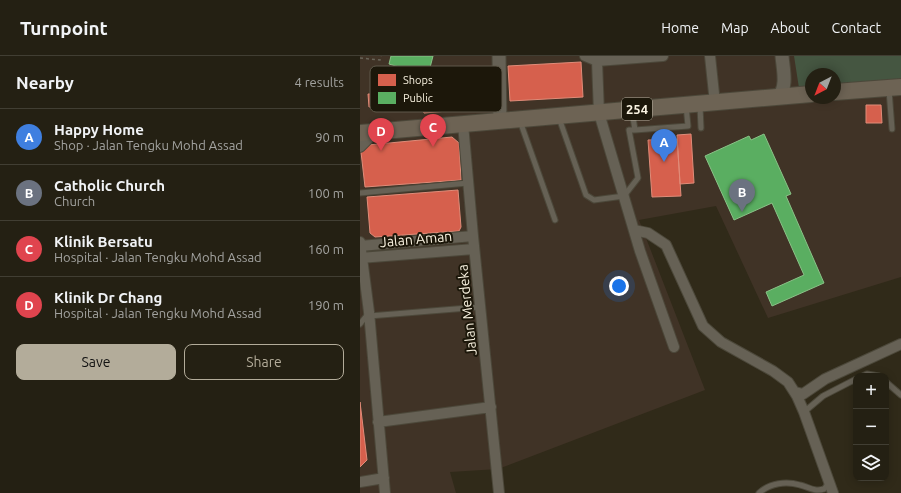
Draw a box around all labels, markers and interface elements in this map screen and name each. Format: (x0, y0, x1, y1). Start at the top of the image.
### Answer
text: Turnpoint (20, 17, 108, 39)
text: Home (661, 20, 699, 36)
text: Map (721, 20, 749, 36)
text: About (771, 20, 810, 36)
text: Contact (832, 20, 881, 36)
legend (370, 66, 502, 112)
north arrow (805, 68, 841, 104)
text: Nearby (16, 73, 74, 92)
text: Shops (403, 74, 433, 86)
text: 4 results (294, 75, 344, 89)
text: Public (403, 92, 433, 104)
road number: 254 (622, 98, 652, 120)
pin: C (420, 114, 446, 147)
pin: D (368, 118, 394, 151)
text: Happy Home (54, 121, 144, 138)
pin: A (651, 129, 677, 162)
text: A (24, 130, 34, 144)
text: 90 m (315, 130, 344, 144)
text: Shop · Jalan Tengku Mohd Assad (54, 138, 243, 152)
text: Catholic Church (54, 177, 165, 194)
pin: B (729, 179, 755, 212)
text: B (25, 186, 33, 200)
text: 100 m (308, 186, 344, 200)
text: Church (54, 194, 95, 208)
street label: Jalan Aman (379, 228, 453, 250)
text: Klinik Bersatu (54, 233, 153, 250)
text: C (25, 242, 33, 256)
text: 160 m (308, 242, 344, 256)
text: Hospital · Jalan Tengku Mohd Assad (54, 250, 262, 264)
street label: Jalan Merdeka (454, 264, 480, 356)
your location (609, 276, 629, 296)
text: Klinik Dr Chang (54, 289, 162, 306)
text: D (24, 298, 34, 312)
text: 190 m (308, 298, 344, 312)
text: Hospital · Jalan Tengku Mohd Assad (54, 306, 262, 320)
button: Save (16, 344, 176, 380)
button: Share (184, 344, 344, 380)
map controls (853, 373, 889, 481)
button: + (853, 373, 889, 409)
button: − (853, 409, 889, 445)
button: layers (853, 445, 889, 481)

